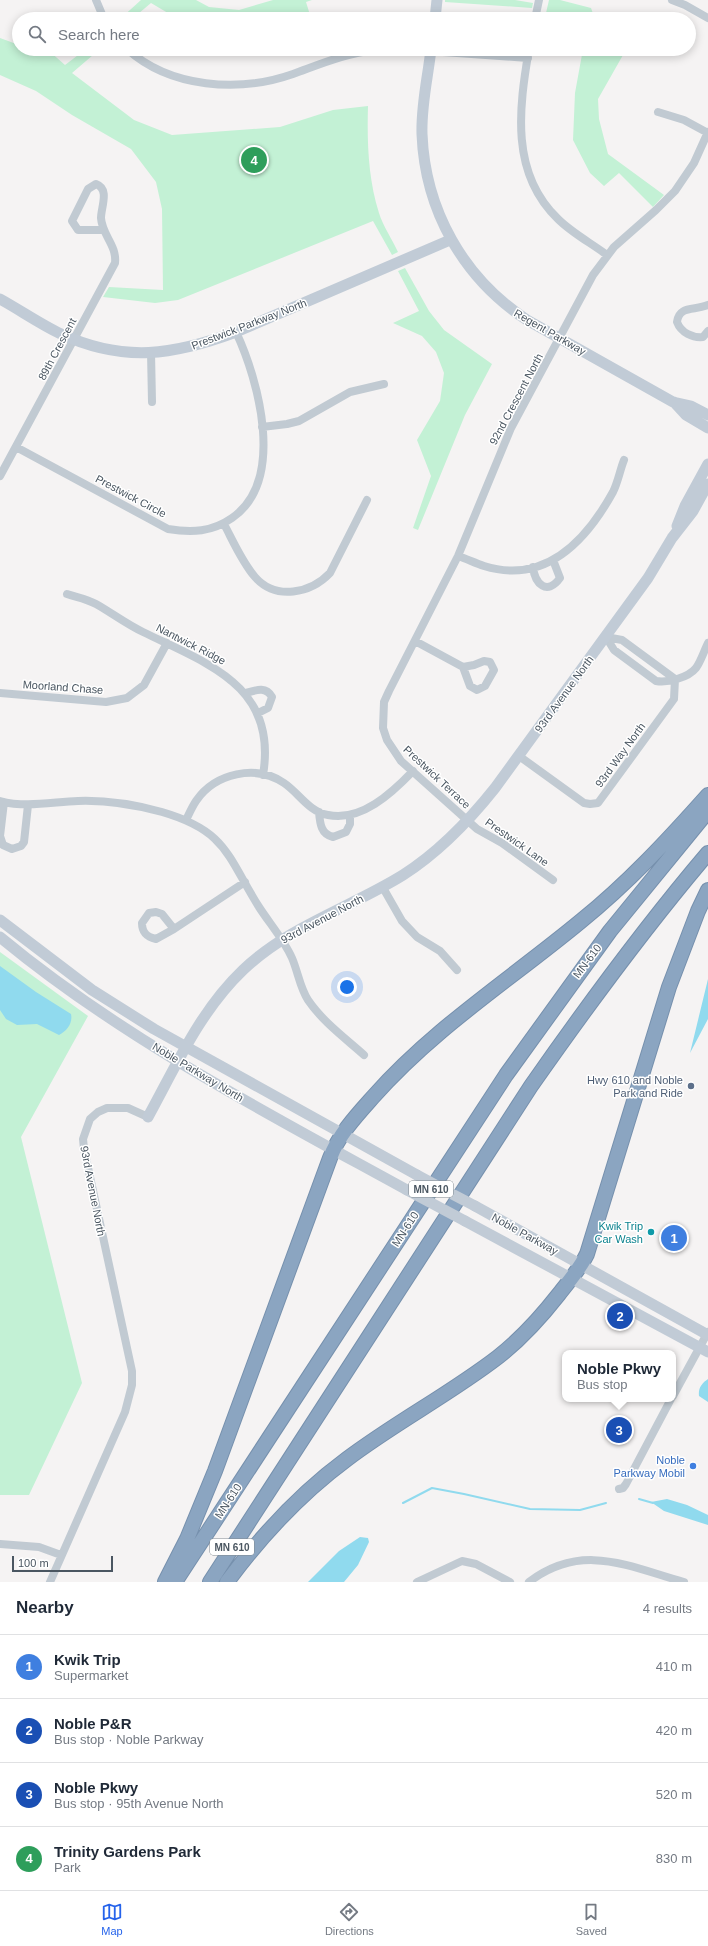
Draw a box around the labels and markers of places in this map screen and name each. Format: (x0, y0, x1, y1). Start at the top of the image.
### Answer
pin: 4 (241, 145, 267, 175)
place label: Hwy 610 and Noble Park and Ride (587, 1074, 683, 1099)
marker: Hwy 610 and Noble Park and Ride (686, 1081, 696, 1091)
place label: Kwik Trip Car Wash (595, 1220, 643, 1245)
pin: 1 (661, 1223, 687, 1253)
marker: Kwik Trip Car Wash (646, 1227, 656, 1237)
pin: 2 (607, 1301, 633, 1331)
pin: 3 (606, 1415, 632, 1445)
place label: Noble Parkway Mobil (613, 1454, 685, 1479)
marker: Noble Parkway Mobil (688, 1461, 698, 1471)

